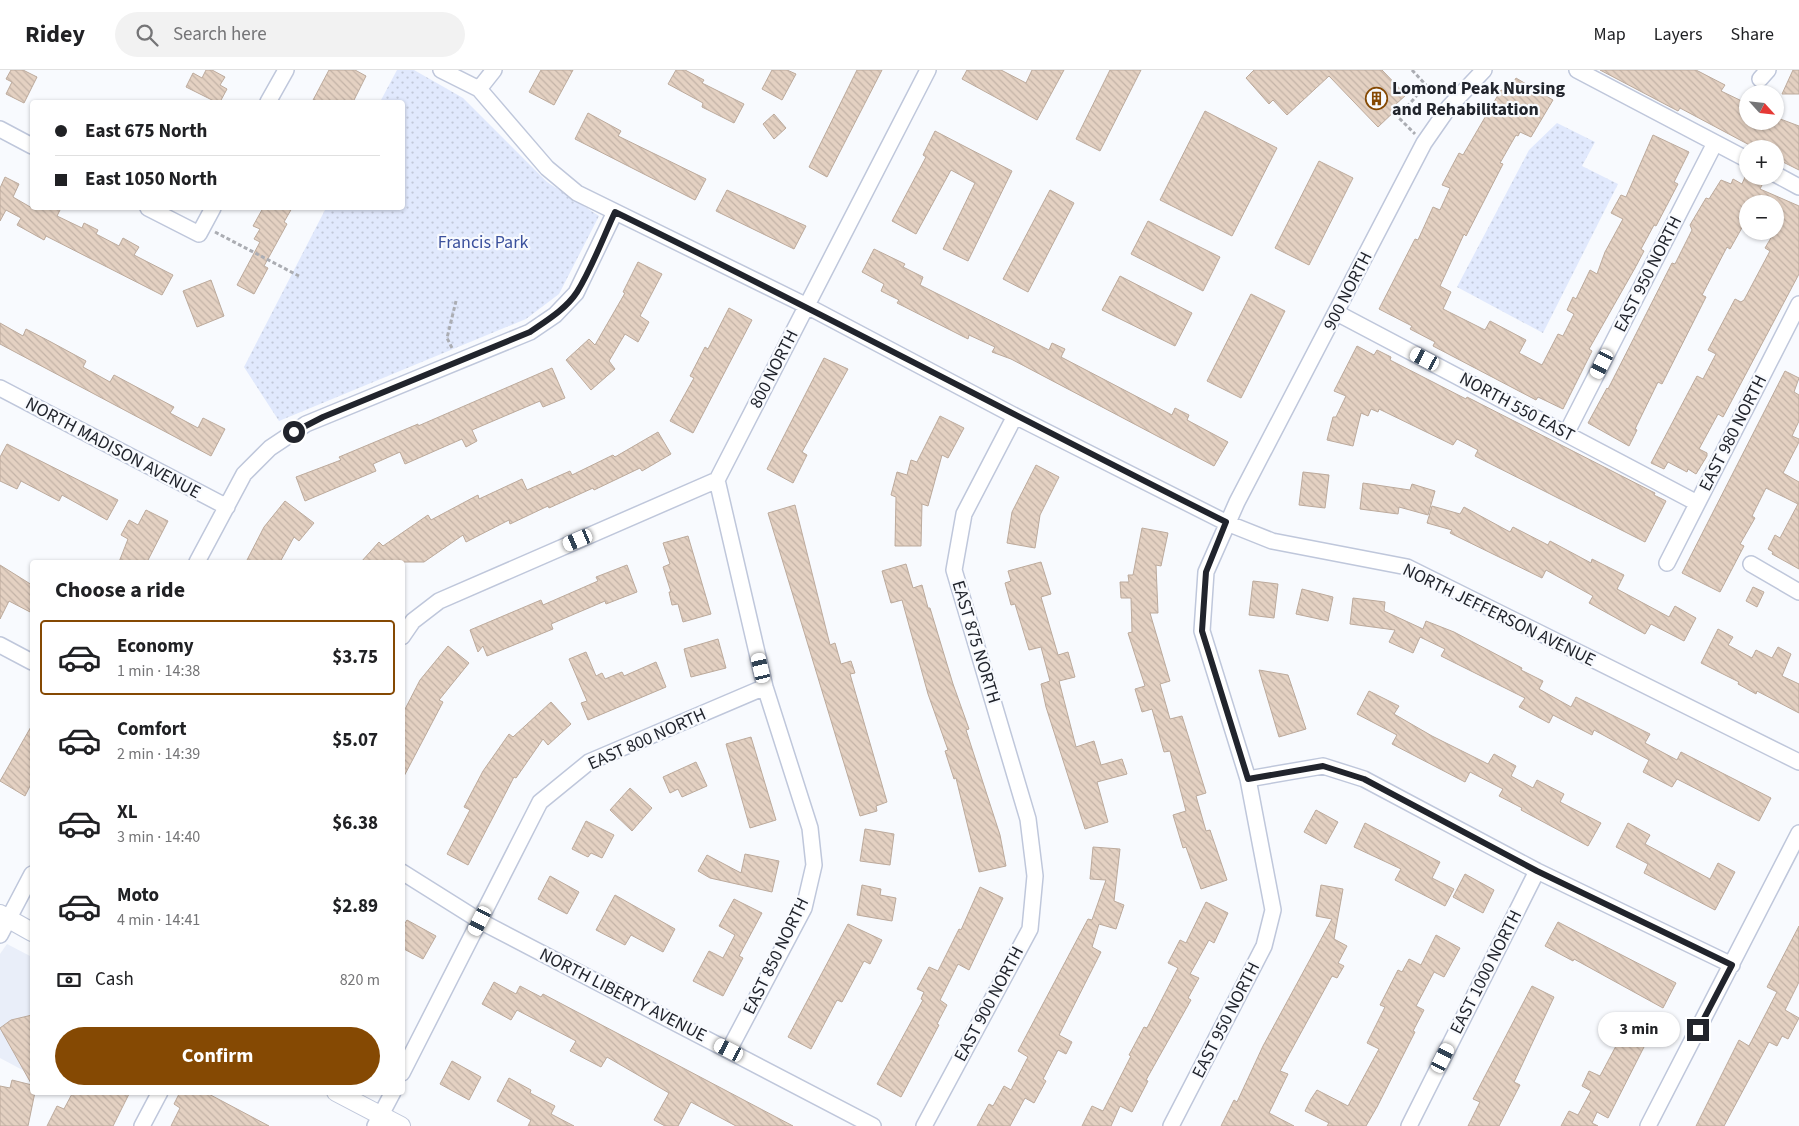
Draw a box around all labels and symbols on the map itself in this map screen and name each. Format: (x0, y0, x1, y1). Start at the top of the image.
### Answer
place label: Lomond Peak Nursing and Rehabilitation (1392, 76, 1566, 122)
north arrow (1739, 85, 1784, 130)
building icon: Lomond Peak Nursing and Rehabilitation (1364, 86, 1388, 110)
street label: EAST 950 NORTH (1608, 212, 1688, 336)
park label: Francis Park (438, 230, 528, 255)
street label: 900 NORTH (1317, 247, 1379, 335)
street label: 800 NORTH (743, 325, 805, 413)
car (1408, 346, 1441, 372)
car (1588, 347, 1615, 381)
street label: NORTH 550 EAST (1455, 366, 1579, 448)
street label: EAST 980 NORTH (1693, 371, 1773, 495)
street label: NORTH MADISON AVENUE (21, 391, 205, 505)
route start (283, 421, 305, 443)
car (561, 527, 594, 553)
street label: NORTH JEFFERSON AVENUE (1398, 557, 1600, 673)
street label: EAST 875 NORTH (945, 578, 1007, 706)
car (750, 652, 771, 684)
street label: EAST 800 NORTH (584, 702, 710, 776)
street label: EAST 850 NORTH (737, 893, 815, 1019)
car (466, 904, 493, 938)
street label: EAST 1000 NORTH (1444, 906, 1528, 1038)
street label: NORTH LIBERTY AVENUE (535, 942, 711, 1048)
street label: EAST 900 NORTH (948, 942, 1030, 1066)
street label: EAST 950 NORTH (1186, 958, 1266, 1082)
callout: 3 min (1598, 1012, 1680, 1048)
route end (1687, 1019, 1709, 1041)
car (712, 1037, 745, 1063)
car (1429, 1041, 1456, 1075)

